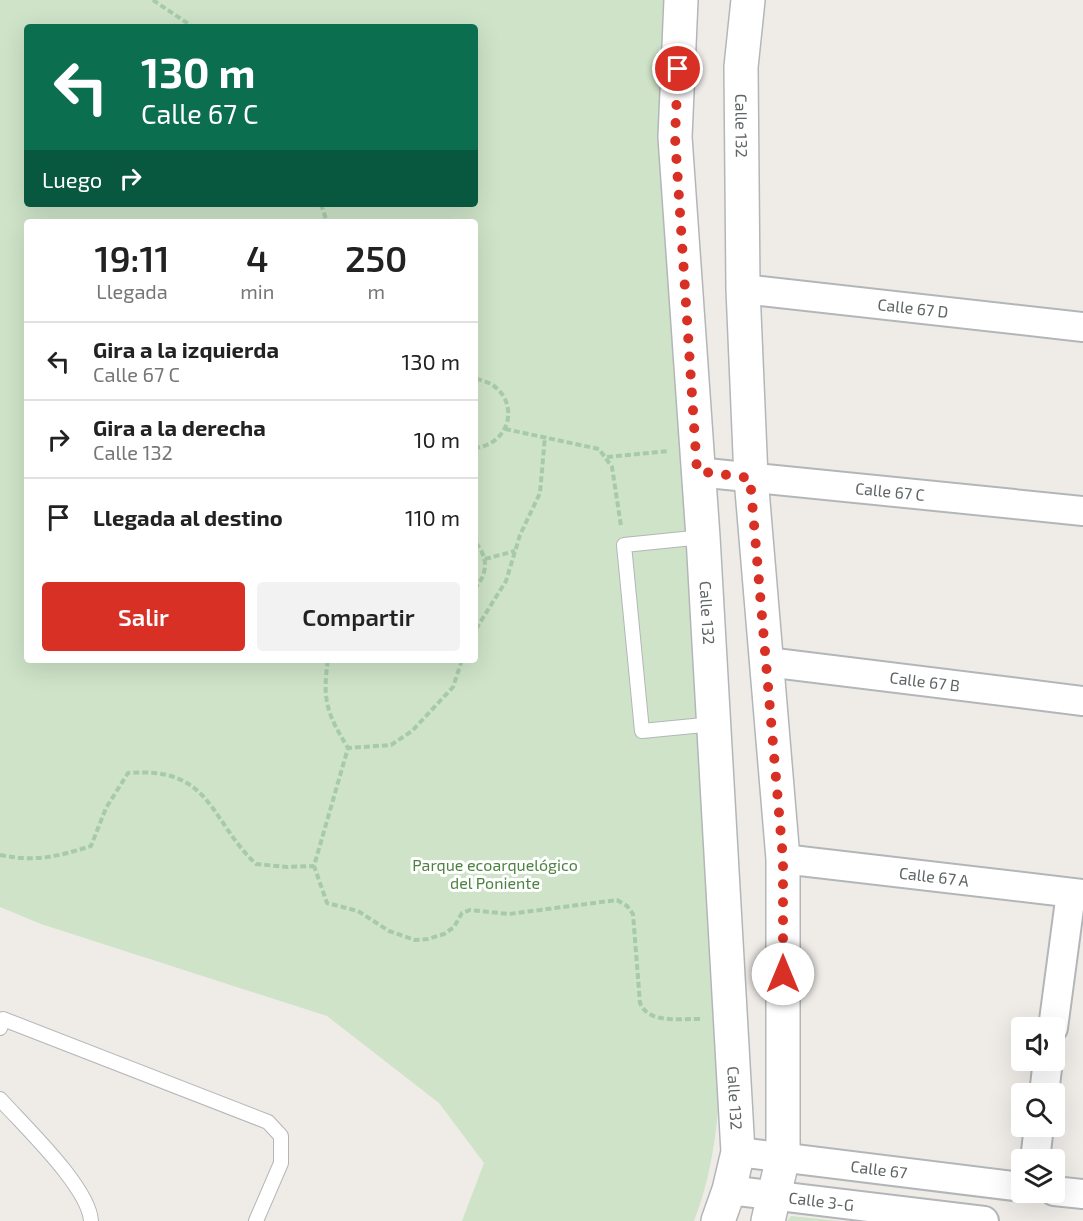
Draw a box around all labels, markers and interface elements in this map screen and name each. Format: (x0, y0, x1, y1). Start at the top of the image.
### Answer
pin (652, 43, 703, 94)
text: 130 m (141, 46, 256, 96)
icon: left (42, 48, 120, 126)
icon: arrive (661, 52, 694, 85)
street label: Calle 132 (732, 94, 752, 158)
text: Calle 67 C (141, 97, 258, 129)
icon: right (114, 162, 147, 195)
text: Luego (42, 166, 102, 192)
text: 19:11 (95, 236, 170, 279)
text: 4 (246, 236, 269, 279)
text: 250 (345, 236, 407, 279)
text: Llegada (96, 279, 168, 303)
text: min (240, 279, 274, 303)
text: m (367, 279, 385, 303)
street label: Calle 67 D (877, 294, 949, 321)
text: Gira a la izquierda (93, 336, 279, 362)
icon: left (42, 345, 75, 378)
text: 130 m (402, 348, 460, 374)
text: Calle 67 C (93, 362, 180, 386)
text: Gira a la derecha (93, 414, 266, 440)
icon: right (42, 423, 75, 456)
text: 10 m (414, 426, 460, 452)
text: Calle 132 (93, 440, 173, 464)
street label: Calle 67 C (854, 478, 926, 504)
icon: arrive (42, 501, 75, 534)
text: Llegada al destino (93, 504, 283, 530)
text: 110 m (405, 504, 460, 530)
street label: Calle 132 (697, 580, 719, 645)
button: Salir (42, 582, 245, 651)
button: Compartir (257, 582, 460, 651)
street label: Calle 67 B (889, 667, 961, 695)
park label: Parque ecoarquelógico del Poniente (412, 855, 578, 892)
street label: Calle 67 A (898, 863, 970, 890)
position arrow (751, 942, 815, 1006)
map controls (1011, 1017, 1065, 1203)
button: sound (1011, 1017, 1065, 1071)
street label: Calle 132 (724, 1066, 747, 1130)
button: search (1011, 1083, 1065, 1137)
button: layers (1011, 1149, 1065, 1203)
street label: Calle 67 (850, 1156, 908, 1182)
street label: Calle 3-G (788, 1187, 855, 1214)

